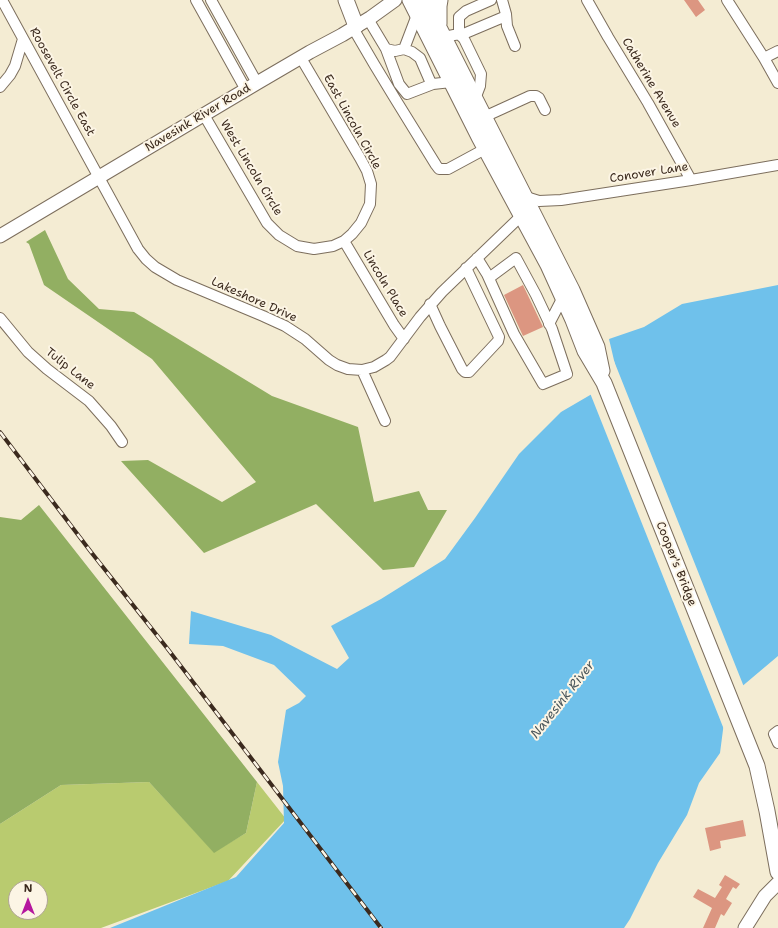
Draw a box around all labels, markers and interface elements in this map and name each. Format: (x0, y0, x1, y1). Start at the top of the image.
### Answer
street label: Roosevelt Circle East (26, 25, 98, 139)
street label: Catherine Avenue (618, 35, 684, 131)
street label: East Lincoln Circle (320, 72, 384, 172)
street label: Navesink River Road (143, 81, 253, 155)
street label: West Lincoln Circle (217, 118, 285, 218)
street label: Conover Lane (609, 160, 689, 186)
street label: Lincoln Place (359, 248, 411, 320)
street label: Lakeshore Drive (209, 275, 299, 325)
street label: Tulip Lane (42, 345, 98, 393)
street label: Cooper's Bridge (653, 520, 699, 608)
water label: Navesink River (528, 658, 598, 742)
north arrow (8, 880, 48, 920)
text: N (24, 881, 32, 896)

